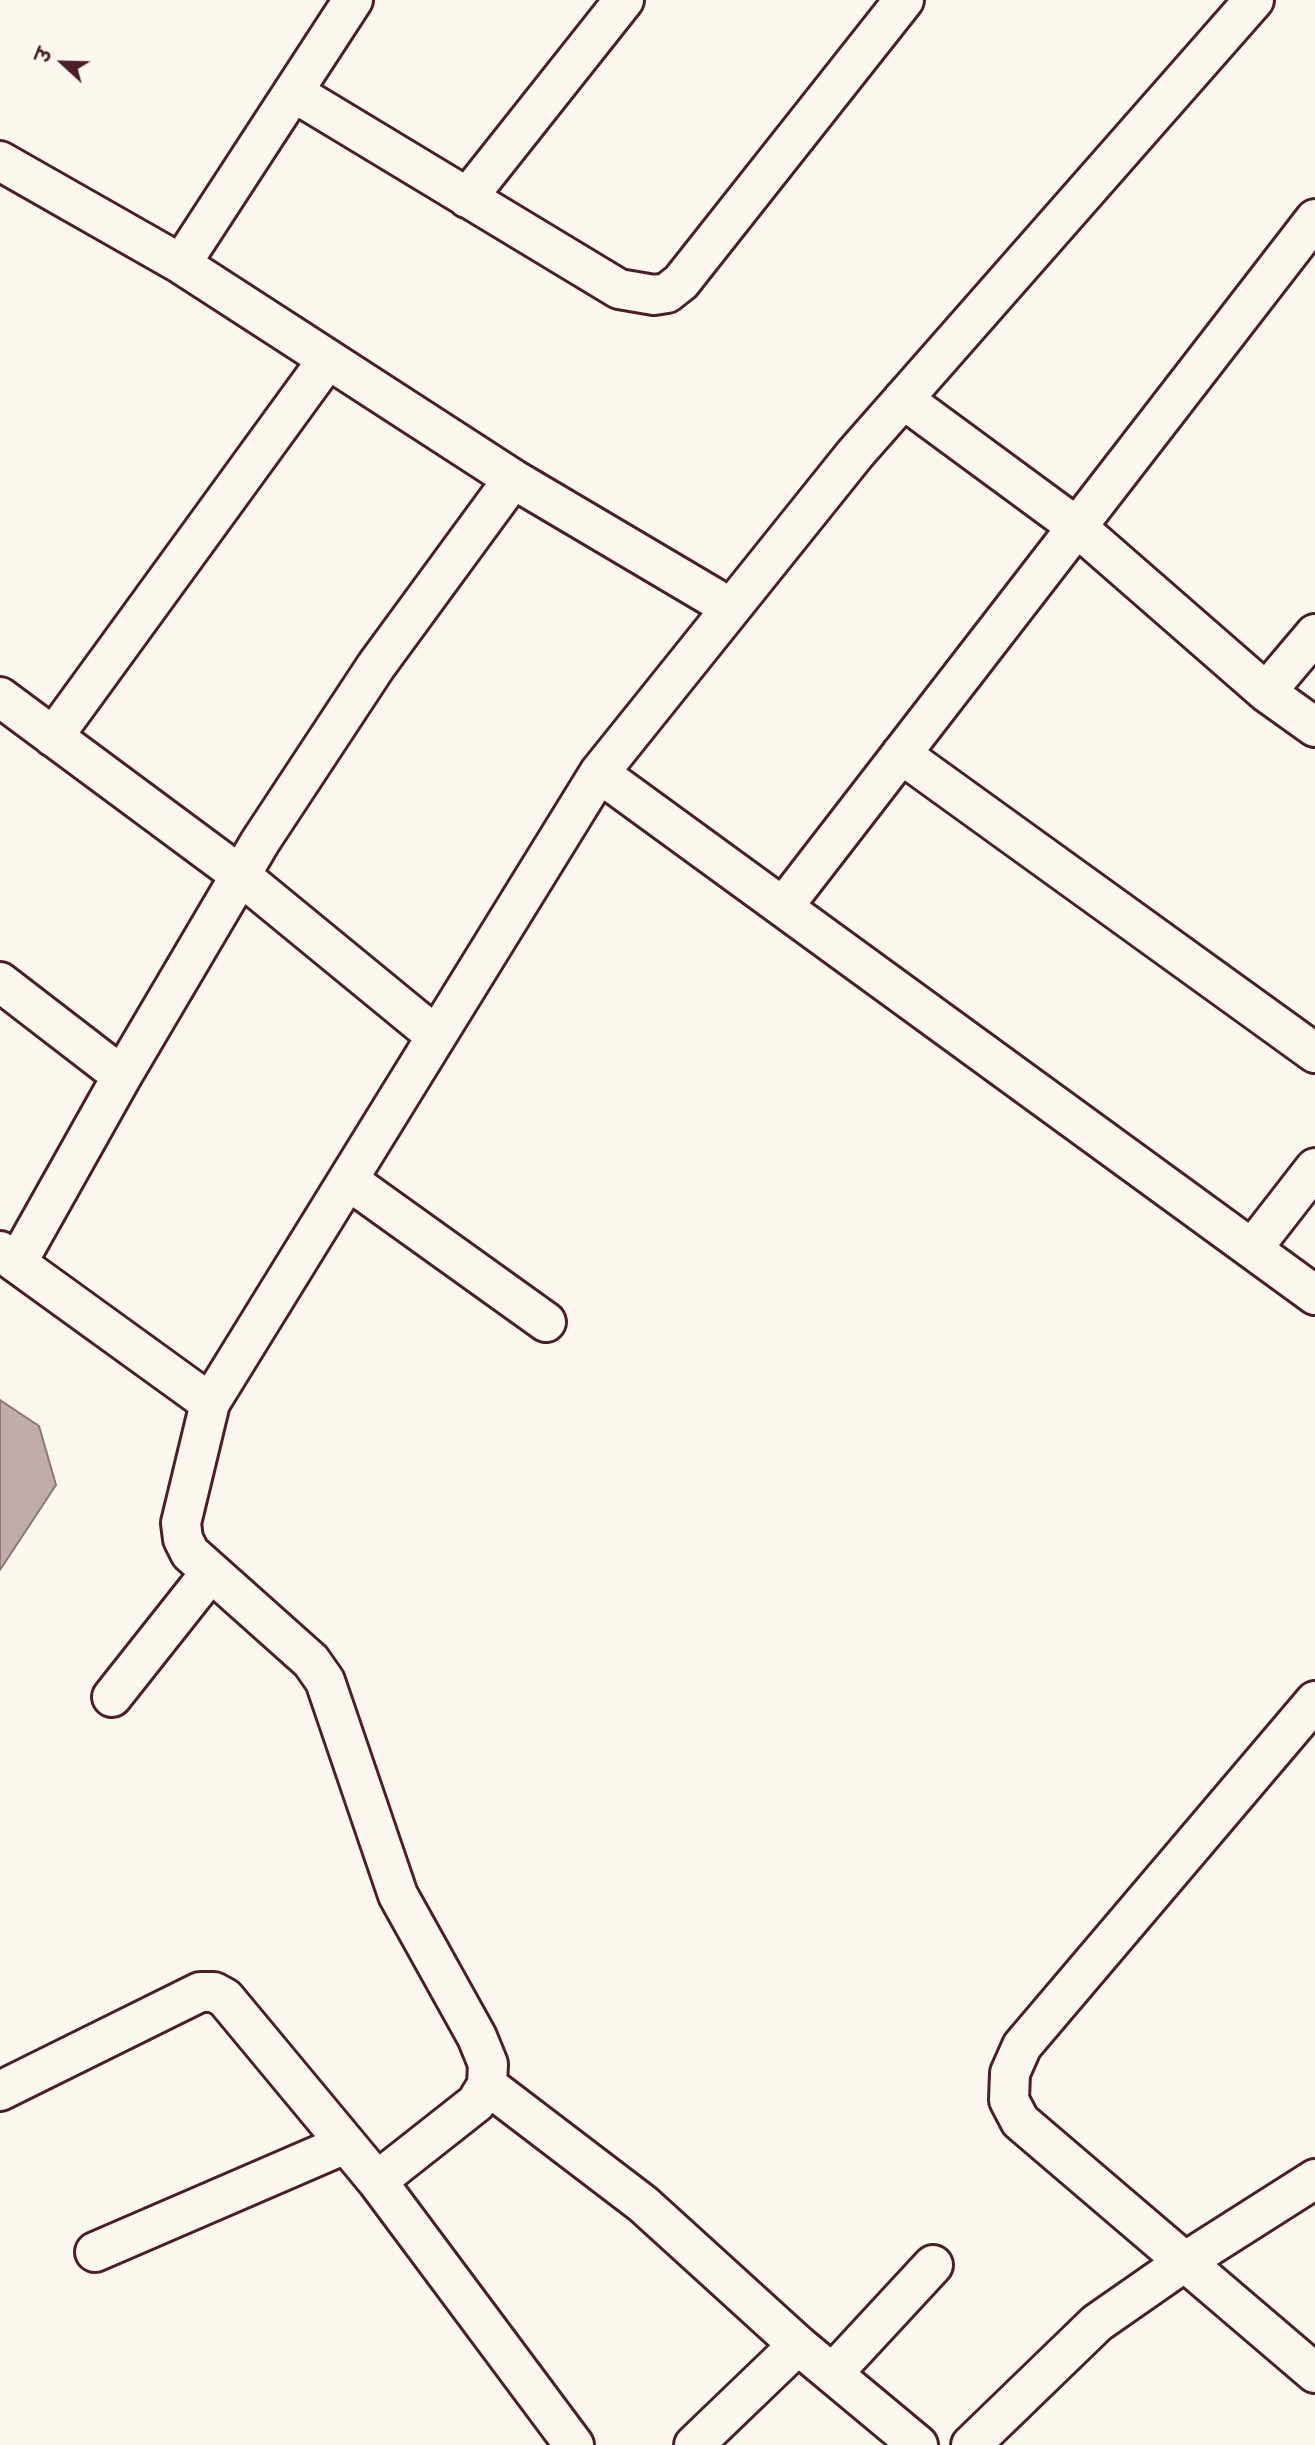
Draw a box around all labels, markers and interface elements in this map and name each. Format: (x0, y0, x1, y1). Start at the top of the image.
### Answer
north arrow (28, 28, 98, 98)
text: उ (30, 45, 57, 65)

